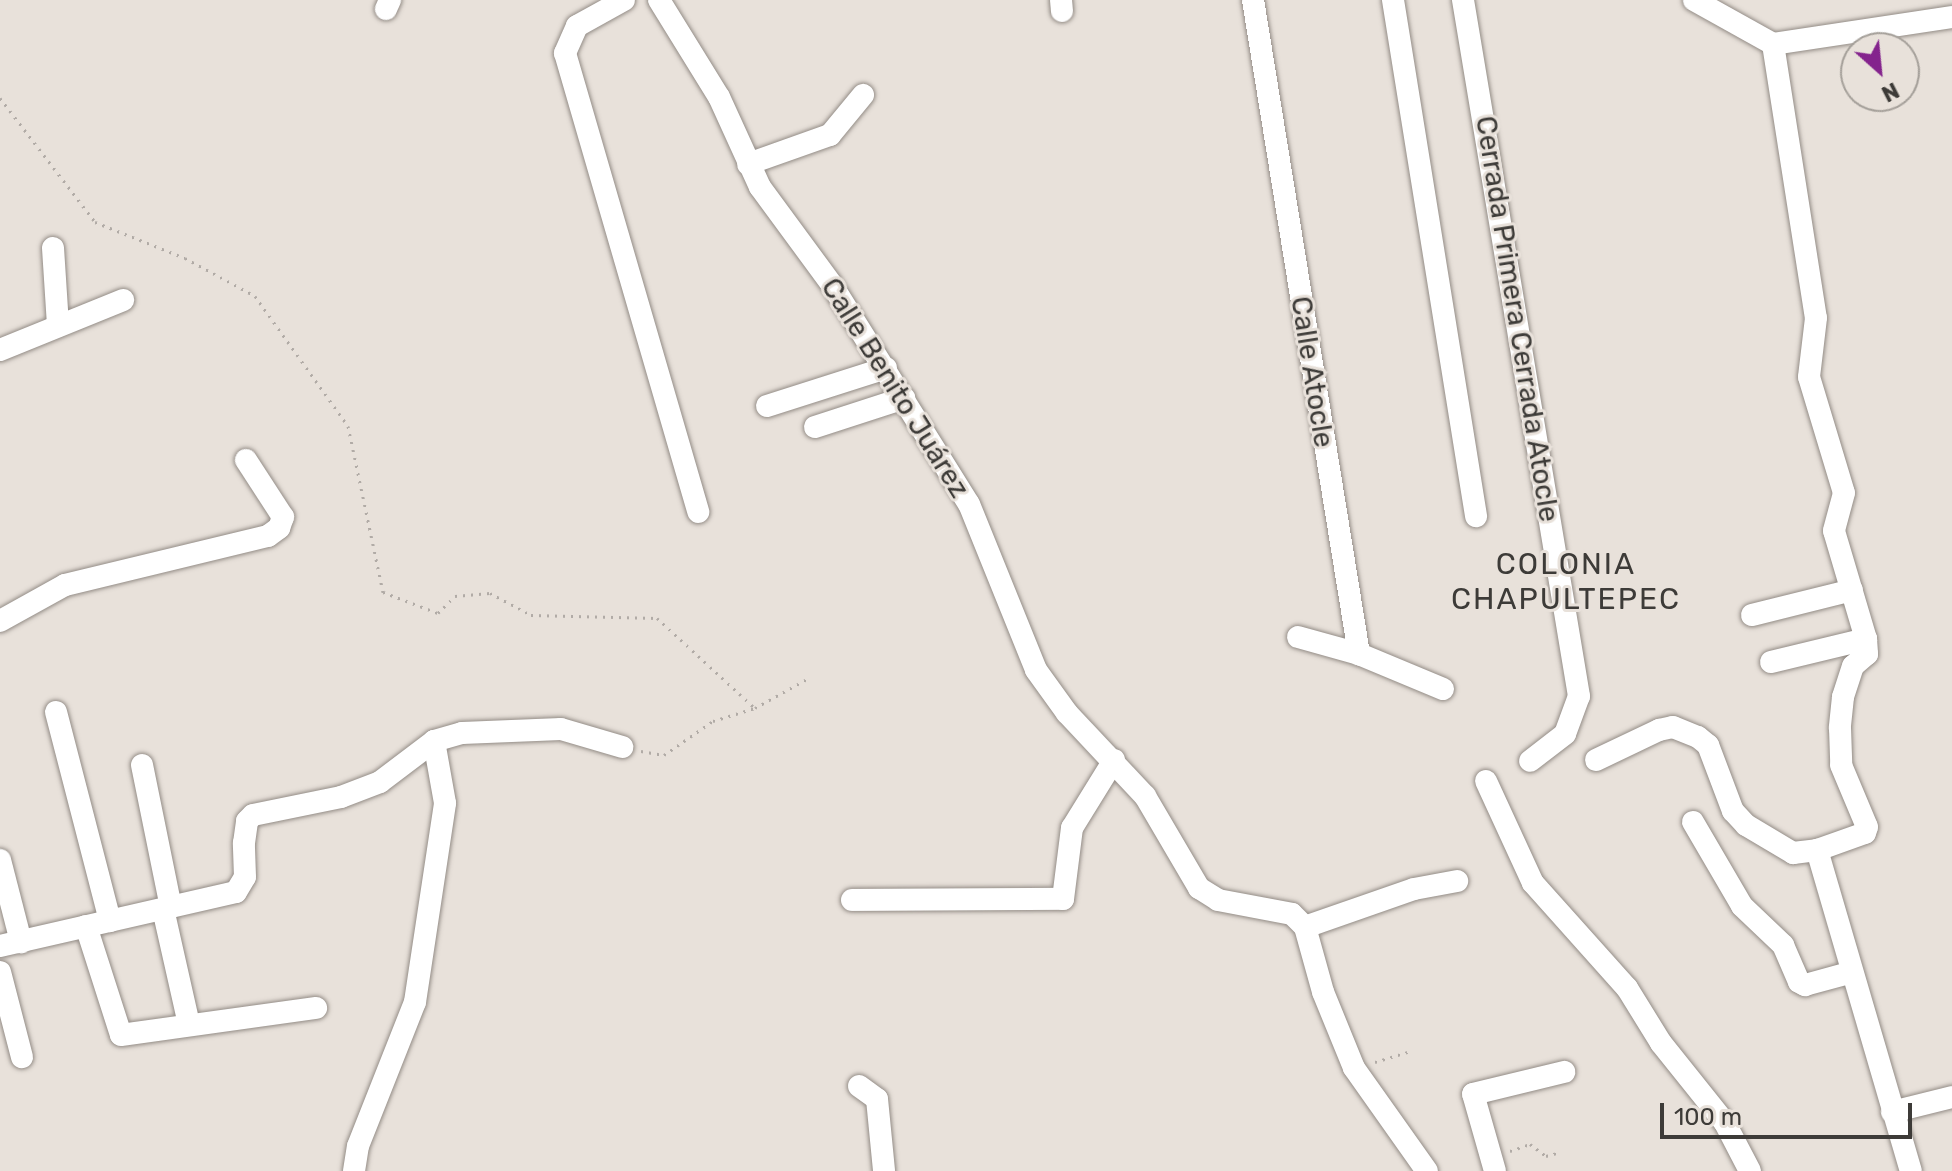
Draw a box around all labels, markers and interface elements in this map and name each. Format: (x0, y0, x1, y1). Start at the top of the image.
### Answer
north arrow (1840, 32, 1920, 112)
text: N (1877, 76, 1903, 108)
street label: Cerrada Primera Cerrada Atocle (1468, 113, 1566, 525)
street label: Calle Benito Juárez (814, 272, 976, 504)
street label: Calle Atocle (1283, 294, 1341, 450)
district label: COLONIA CHAPULTEPEC (1451, 546, 1681, 616)
scale bar (1664, 1087, 1916, 1137)
text: 100 m (1674, 1103, 1742, 1131)

